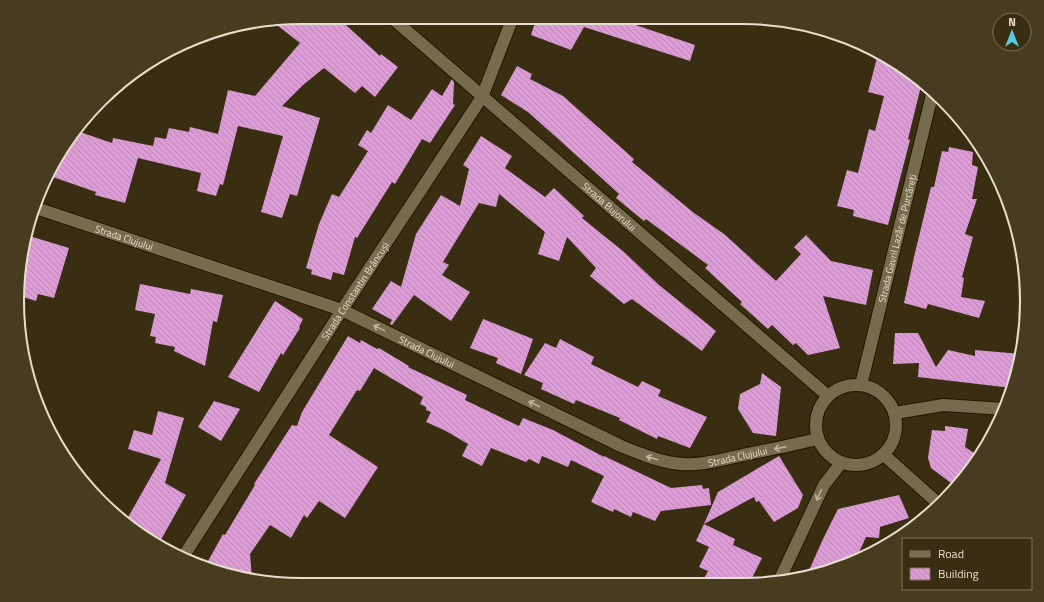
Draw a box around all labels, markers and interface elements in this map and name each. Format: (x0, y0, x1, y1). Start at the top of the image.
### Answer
north arrow (992, 12, 1032, 52)
text: N (1008, 14, 1016, 30)
street label: Strada Gavril Lazăr de Purcăreți (874, 173, 920, 304)
street label: Strada Bujorului (579, 179, 640, 234)
street label: Strada Clujului (93, 221, 155, 254)
street label: Strada Constantin Brâncuși (317, 239, 392, 343)
one-way arrow (374, 324, 386, 331)
street label: Strada Clujului (397, 331, 457, 371)
one-way arrow (528, 400, 540, 407)
street label: Strada Clujului (707, 443, 769, 470)
one-way arrow (773, 444, 786, 452)
one-way arrow (645, 454, 658, 461)
one-way arrow (815, 489, 822, 501)
legend (902, 538, 1032, 590)
text: Road (938, 544, 964, 563)
text: Building (938, 564, 979, 583)

